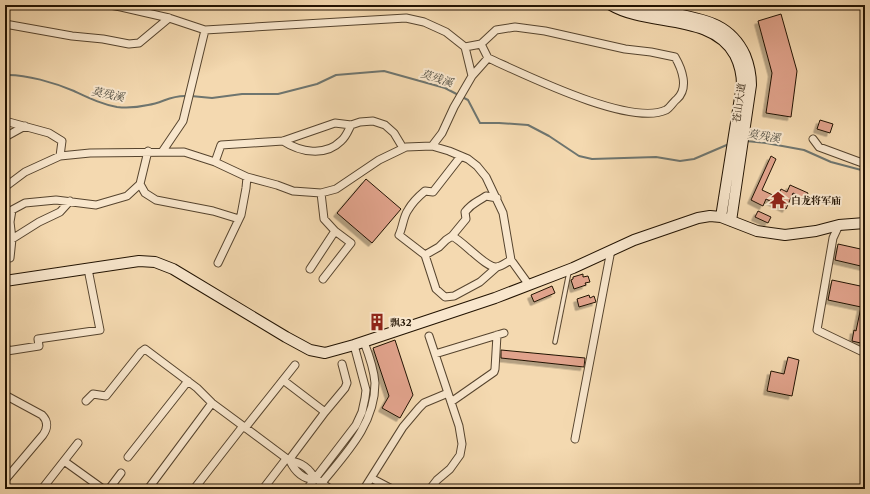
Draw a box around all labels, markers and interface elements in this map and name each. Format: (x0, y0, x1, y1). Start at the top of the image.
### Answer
water label: 莫残溪 (419, 66, 456, 90)
street label: 苍山大道 (730, 82, 748, 124)
water label: 莫残溪 (90, 84, 127, 104)
water label: 莫残溪 (747, 127, 782, 146)
temple icon: 白龙将军庙 (768, 190, 788, 210)
place label: 白龙将军庙 (791, 194, 841, 207)
building icon: 飘32 (367, 312, 387, 332)
place label: 飘32 (390, 316, 412, 329)

